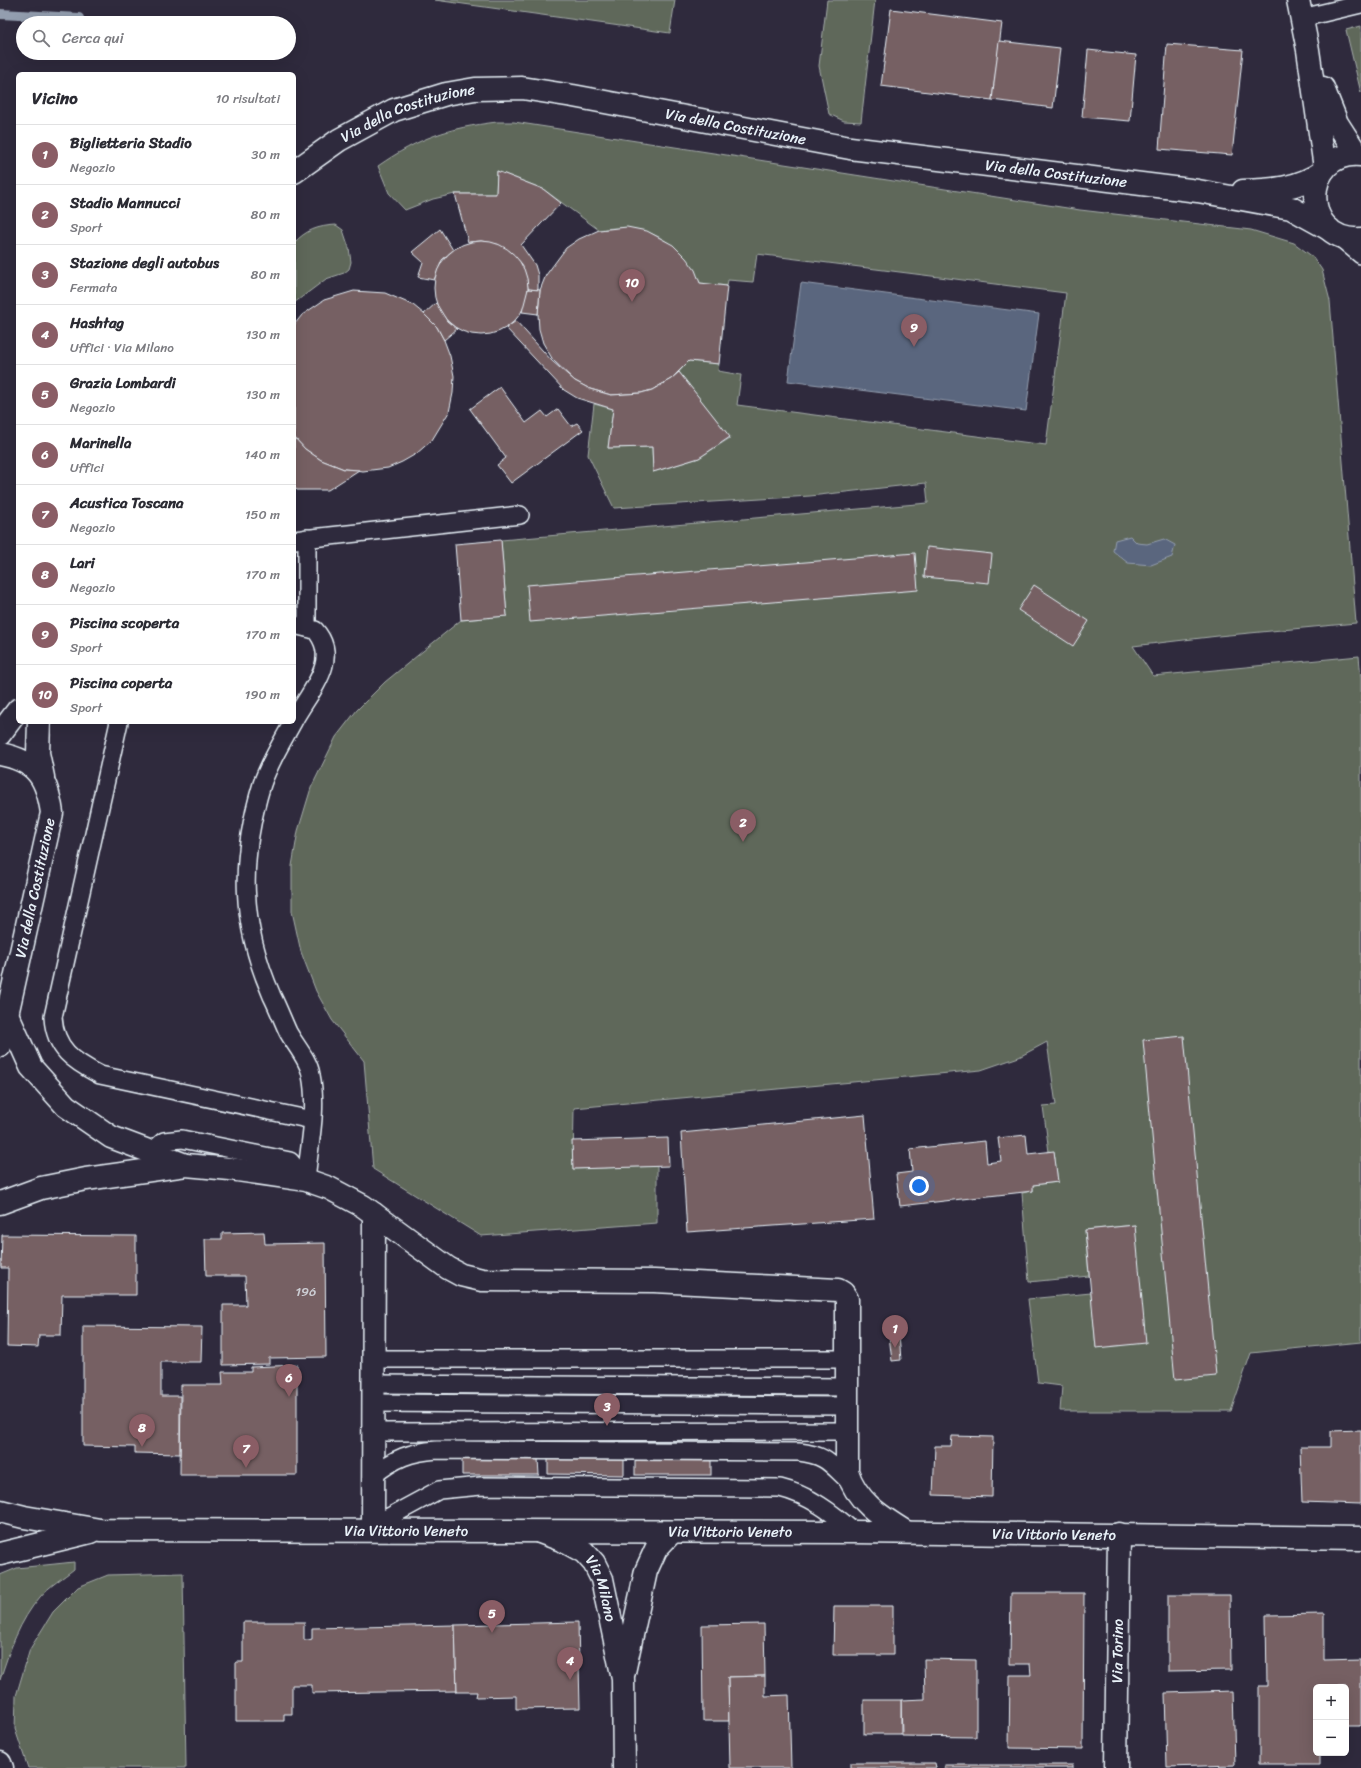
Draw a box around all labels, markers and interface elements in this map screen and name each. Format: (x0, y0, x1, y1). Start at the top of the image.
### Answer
search box (16, 16, 296, 60)
text: Cerca qui (62, 25, 124, 51)
icon: search (30, 27, 52, 49)
street label: Via della Costituzione (336, 76, 477, 150)
text: Vicino (32, 83, 78, 113)
text: 10 risultati (216, 87, 280, 110)
street label: Via della Costituzione (663, 101, 809, 153)
text: Biglietteria Stadio (70, 130, 192, 156)
text: 1 (42, 143, 48, 166)
text: 30 m (251, 143, 280, 166)
street label: Via della Costituzione (984, 152, 1129, 195)
text: Negozio (70, 156, 115, 179)
text: Stadio Mannucci (70, 190, 180, 216)
text: 2 (41, 203, 49, 226)
text: 80 m (251, 203, 280, 226)
text: Sport (70, 216, 102, 239)
text: Stazione degli autobus (70, 250, 219, 276)
text: 3 (41, 263, 49, 286)
text: 80 m (251, 263, 280, 286)
pin: 10 (619, 269, 645, 302)
text: Fermata (70, 276, 117, 299)
text: Hashtag (70, 310, 124, 336)
pin: 9 (901, 314, 927, 347)
text: 4 (41, 323, 49, 346)
text: 130 m (246, 323, 280, 346)
text: Uffici · Via Milano (70, 336, 174, 359)
text: Grazia Lombardi (70, 370, 176, 396)
text: 5 (41, 383, 49, 406)
text: 130 m (246, 383, 280, 406)
text: Negozio (70, 396, 115, 419)
text: Marinella (70, 430, 131, 456)
text: 6 (41, 443, 49, 466)
text: 140 m (245, 443, 280, 466)
text: Uffici (70, 456, 104, 479)
text: Acustica Toscana (70, 490, 184, 516)
text: 7 (41, 503, 49, 526)
text: 150 m (245, 503, 280, 526)
text: Negozio (70, 516, 115, 539)
text: Lari (70, 550, 95, 576)
text: 8 (41, 563, 49, 586)
text: 170 m (245, 563, 280, 586)
text: Negozio (70, 576, 115, 599)
text: Piscina scoperta (70, 610, 179, 636)
text: 9 (41, 623, 49, 646)
text: 170 m (245, 623, 280, 646)
text: Sport (70, 636, 102, 659)
text: Piscina coperta (70, 670, 172, 696)
text: 10 (38, 683, 52, 706)
text: 190 m (245, 683, 280, 706)
text: Sport (70, 696, 102, 719)
pin: 2 (730, 809, 756, 842)
street label: Via della Costituzione (7, 815, 63, 961)
your location (909, 1176, 929, 1196)
house number: 196 (296, 1280, 316, 1303)
pin: 1 (882, 1315, 908, 1348)
pin: 6 (276, 1364, 302, 1397)
pin: 3 (594, 1393, 620, 1426)
pin: 8 (129, 1414, 155, 1447)
pin: 7 (233, 1435, 259, 1468)
street label: Via Vittorio Veneto (344, 1518, 469, 1544)
street label: Via Vittorio Veneto (668, 1519, 793, 1545)
street label: Via Vittorio Veneto (992, 1521, 1117, 1548)
street label: Via Milano (579, 1548, 624, 1624)
pin: 5 (479, 1600, 505, 1633)
street label: Via Torino (1104, 1618, 1131, 1683)
pin: 4 (557, 1647, 583, 1680)
map controls (1313, 1684, 1349, 1756)
button: + (1313, 1684, 1349, 1720)
button: − (1313, 1720, 1349, 1756)

